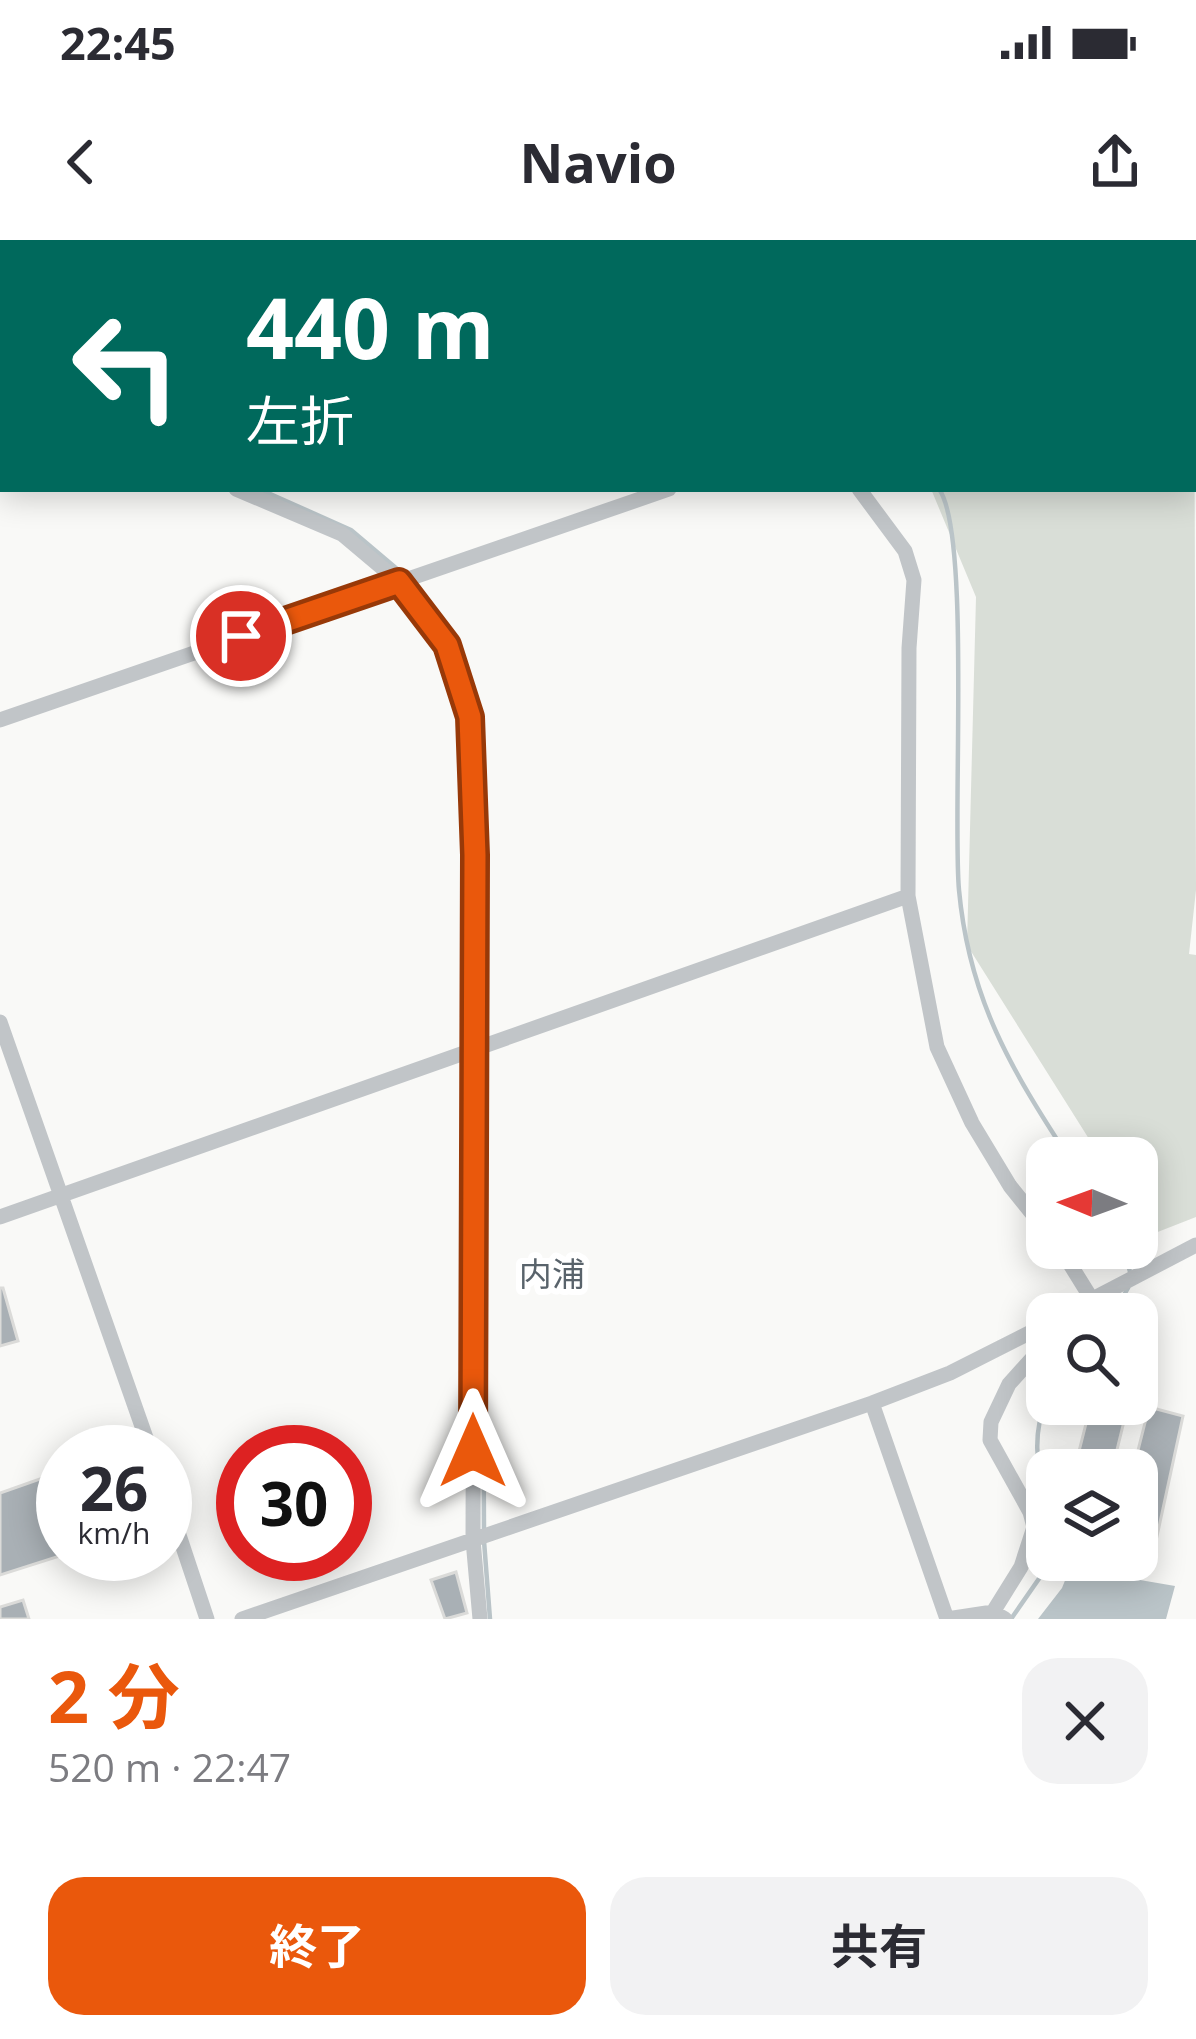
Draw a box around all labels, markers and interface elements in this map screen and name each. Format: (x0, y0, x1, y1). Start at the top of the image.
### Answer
text: 22:45 (60, 12, 176, 73)
text: Navio (519, 125, 677, 199)
icon: back (48, 129, 114, 195)
icon: share (1082, 129, 1148, 195)
text: 440 m (246, 269, 494, 384)
icon: left (48, 288, 204, 444)
text: 左折 (246, 383, 354, 457)
pin (190, 585, 292, 687)
icon: arrive (208, 603, 274, 669)
north arrow (1026, 1137, 1158, 1269)
map controls (1026, 1137, 1158, 1581)
district label: 内浦 (519, 1251, 585, 1296)
button: search (1026, 1293, 1158, 1425)
position arrow (410, 1388, 536, 1514)
speed limit sign: 30 (216, 1425, 372, 1581)
text: 26 (80, 1447, 148, 1529)
button: layers (1026, 1449, 1158, 1581)
text: km/h (78, 1512, 150, 1553)
text: 2 分 (48, 1646, 180, 1744)
button: close (1022, 1658, 1148, 1784)
text: 520 m · 22:47 (48, 1740, 291, 1793)
button: 終了 (48, 1877, 586, 2015)
button: 共有 (610, 1877, 1148, 2015)

